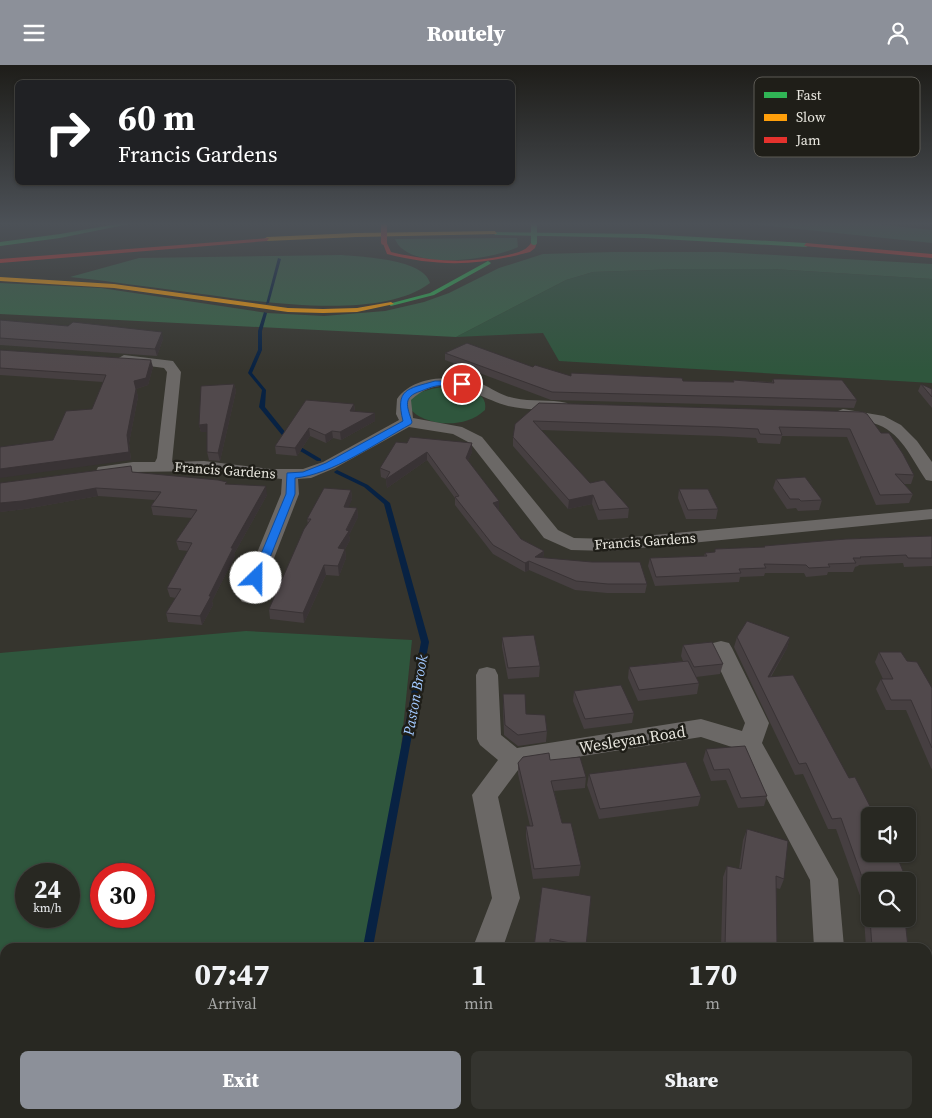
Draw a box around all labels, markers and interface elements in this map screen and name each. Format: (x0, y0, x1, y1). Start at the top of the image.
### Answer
text: Routely (427, 18, 505, 48)
icon: menu (20, 19, 48, 47)
icon: person (884, 19, 912, 47)
legend (754, 77, 920, 157)
text: Fast (796, 85, 822, 105)
text: 60 m (118, 94, 195, 142)
icon: right (35, 100, 100, 165)
text: Slow (796, 107, 826, 127)
text: Jam (795, 130, 821, 150)
text: Francis Gardens (118, 139, 277, 169)
pin (441, 363, 483, 405)
icon: arrive (448, 370, 476, 398)
street label: Francis Gardens (174, 456, 276, 484)
street label: Francis Gardens (594, 527, 696, 555)
position arrow (229, 551, 281, 603)
water label: Paston Brook (397, 652, 433, 738)
street label: Wesleyan Road (577, 720, 687, 758)
map controls (861, 807, 916, 927)
button: sound (861, 807, 916, 862)
speed limit sign: 30 (90, 863, 155, 928)
text: 24 (34, 872, 61, 906)
button: search (861, 872, 916, 927)
text: km/h (33, 900, 62, 916)
text: 07:47 (195, 954, 270, 995)
text: 1 (470, 954, 487, 995)
text: 170 (688, 954, 737, 995)
text: Arrival (207, 992, 257, 1014)
text: min (464, 992, 493, 1014)
text: m (705, 992, 720, 1014)
button: Exit (20, 1051, 461, 1109)
button: Share (471, 1051, 912, 1109)

